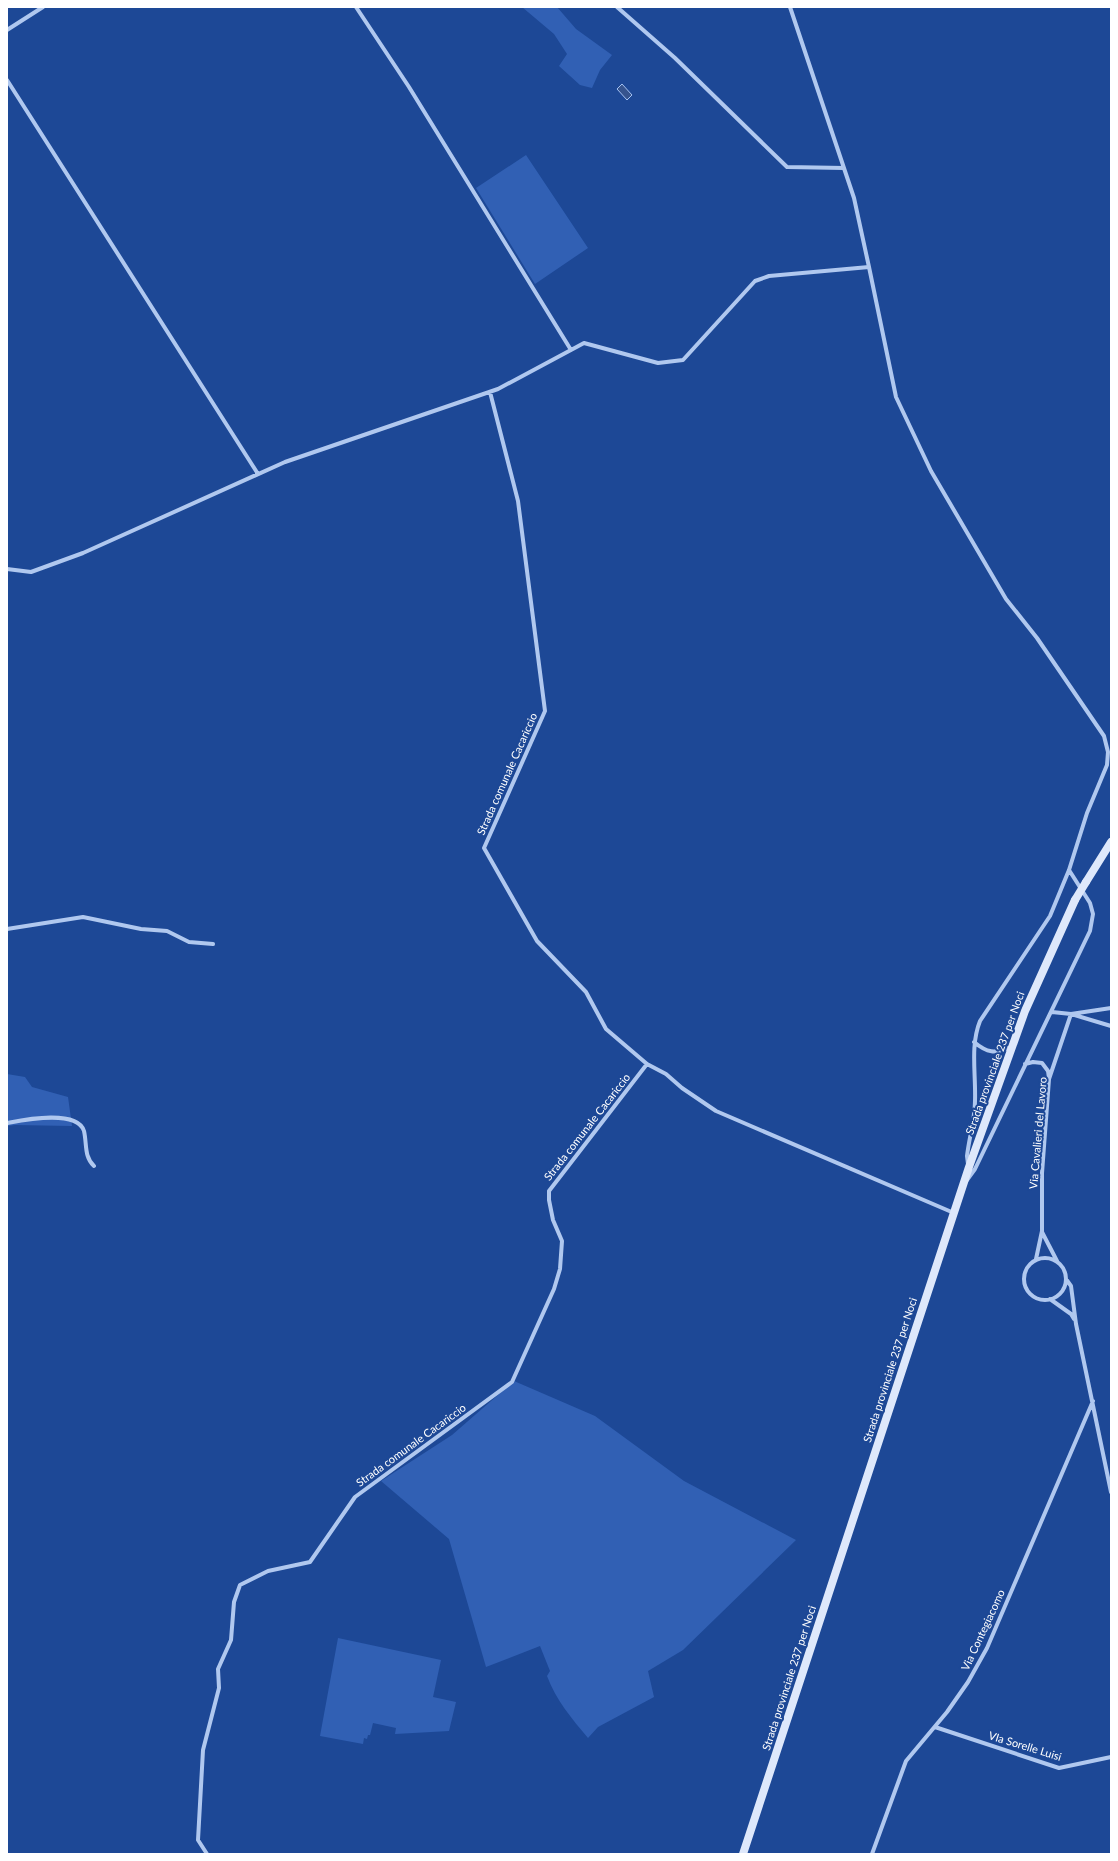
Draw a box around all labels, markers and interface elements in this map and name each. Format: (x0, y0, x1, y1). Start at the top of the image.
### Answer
street label: Strada comunale Cacariccio (474, 711, 539, 837)
street label: Strada provinciale 237 per Noci (963, 989, 1027, 1136)
street label: Strada comunale Cacariccio (541, 1071, 632, 1183)
street label: Via Cavalieri del Lavoro (1026, 1076, 1049, 1190)
street label: Strada provinciale 237 per Noci (860, 1295, 919, 1444)
street label: Strada comunale Cacariccio (353, 1400, 468, 1489)
street label: Via Contegiacomo (958, 1587, 1007, 1672)
street label: Strada provinciale 237 per Noci (759, 1603, 818, 1752)
street label: VIa Sorelle Luisi (987, 1728, 1064, 1763)

